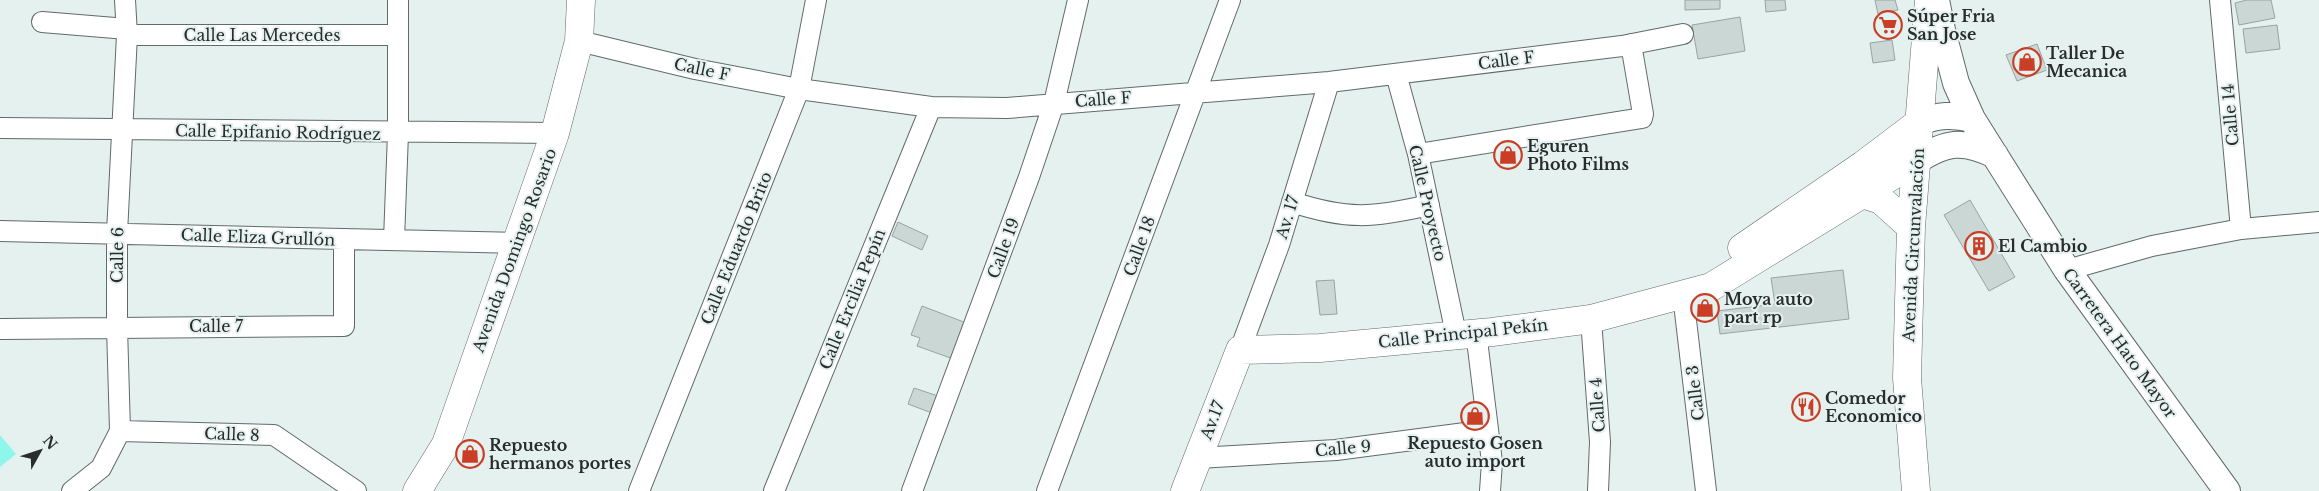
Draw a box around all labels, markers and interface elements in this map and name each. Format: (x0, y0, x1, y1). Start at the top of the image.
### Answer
place label: Súper Fria San Jose (1907, 6, 1995, 44)
supermarket icon: Súper Fria San Jose (1873, 10, 1903, 40)
street label: Calle Las Mercedes (184, 25, 340, 45)
place label: Taller De Mecanica (2046, 43, 2127, 81)
street label: Calle F (1477, 47, 1536, 73)
shop icon: Taller De Mecanica (2012, 47, 2042, 77)
street label: Calle F (672, 53, 732, 85)
street label: Calle 14 (2217, 83, 2243, 147)
street label: Calle F (1074, 87, 1132, 111)
street label: Calle Epifanio Rodríguez (175, 120, 381, 144)
place label: Eguren Photo Films (1527, 136, 1629, 174)
shop icon: Eguren Photo Films (1493, 140, 1523, 170)
street label: Calle Proyecto (1405, 143, 1451, 263)
street label: Avenida Domingo Rosario (467, 145, 560, 356)
street label: Avenida Circunvalación (1898, 147, 1928, 344)
street label: Calle Eduardo Brito (696, 169, 776, 327)
street label: Av. 17 (1271, 192, 1303, 242)
street label: Calle 18 (1119, 213, 1159, 279)
street label: Calle 19 (983, 215, 1023, 281)
street label: Calle Eliza Grullón (180, 224, 336, 250)
street label: Calle Ercilia Pepín (815, 226, 889, 372)
street label: Calle 6 (107, 227, 127, 283)
building icon: El Cambio (1964, 231, 1994, 261)
place label: El Cambio (1998, 236, 2087, 256)
street label: Carretera Hato Mayor (2059, 264, 2181, 422)
place label: Moya auto part rp (1724, 289, 1813, 327)
shop icon: Moya auto part rp (1690, 293, 1720, 323)
street label: Calle Principal Pekín (1377, 314, 1549, 352)
street label: Calle 7 (189, 316, 244, 336)
street label: Calle 3 (1682, 364, 1708, 422)
street label: Calle 4 (1585, 377, 1609, 433)
place label: Comedor Economico (1825, 388, 1922, 426)
restaurant icon: Comedor Economico (1791, 392, 1821, 422)
street label: Av.17 (1195, 397, 1229, 443)
shop icon: Repuesto Gosen auto import (1460, 401, 1490, 431)
street label: Calle 8 (204, 423, 260, 445)
north arrow (15, 426, 65, 476)
text: N (39, 432, 61, 453)
place label: Repuesto Gosen auto import (1407, 433, 1543, 471)
place label: Repuesto hermanos portes (489, 435, 631, 473)
street label: Calle 9 (1314, 436, 1372, 460)
shop icon: Repuesto hermanos portes (455, 439, 485, 469)

